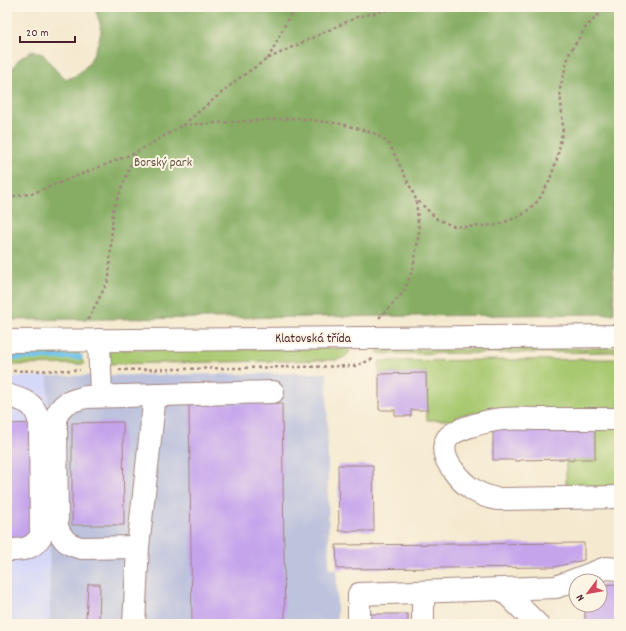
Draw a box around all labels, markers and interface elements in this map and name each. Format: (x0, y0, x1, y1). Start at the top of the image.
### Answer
scale bar (20, 18, 75, 44)
text: 20 m (26, 25, 49, 42)
park label: Borský park (134, 154, 192, 173)
street label: Klatovská třída (275, 330, 352, 349)
north arrow (568, 573, 608, 613)
text: N (573, 590, 589, 604)

